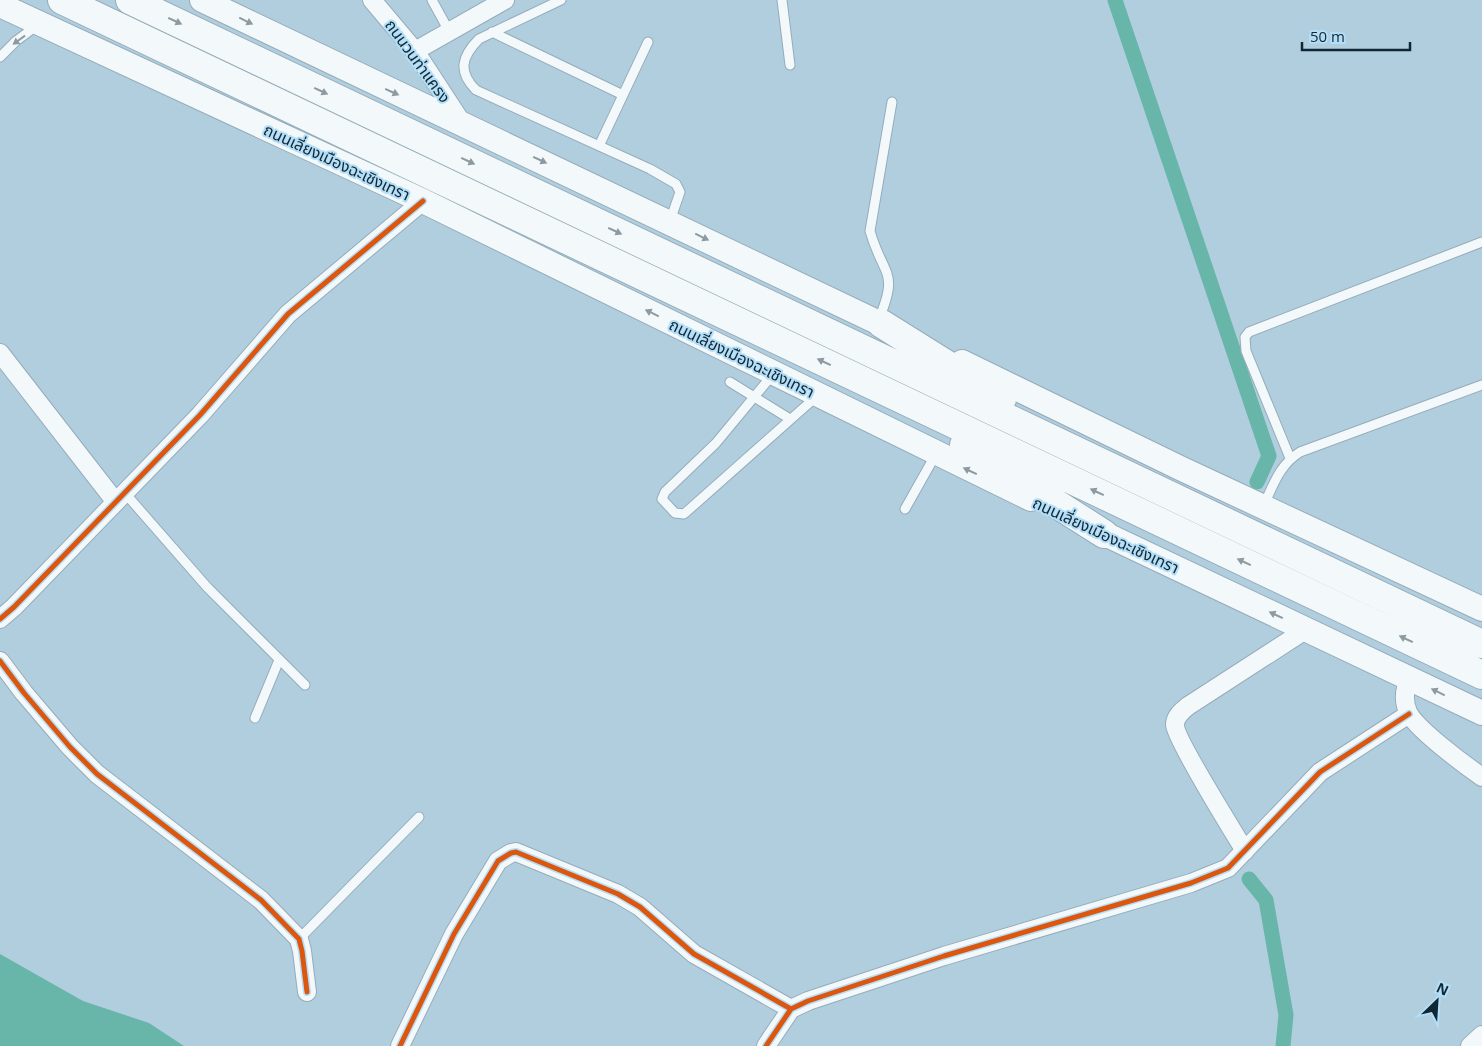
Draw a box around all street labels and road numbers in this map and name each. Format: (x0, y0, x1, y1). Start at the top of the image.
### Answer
street label: ถนนวนท่าแครง (380, 15, 456, 107)
street label: ถนนเลี่ยงเมืองฉะเชิงเทรา (260, 118, 414, 206)
street label: ถนนเลี่ยงเมืองฉะเชิงเทรา (666, 313, 818, 403)
street label: ถนนเลี่ยงเมืองฉะเชิงเทรา (1029, 491, 1183, 579)

